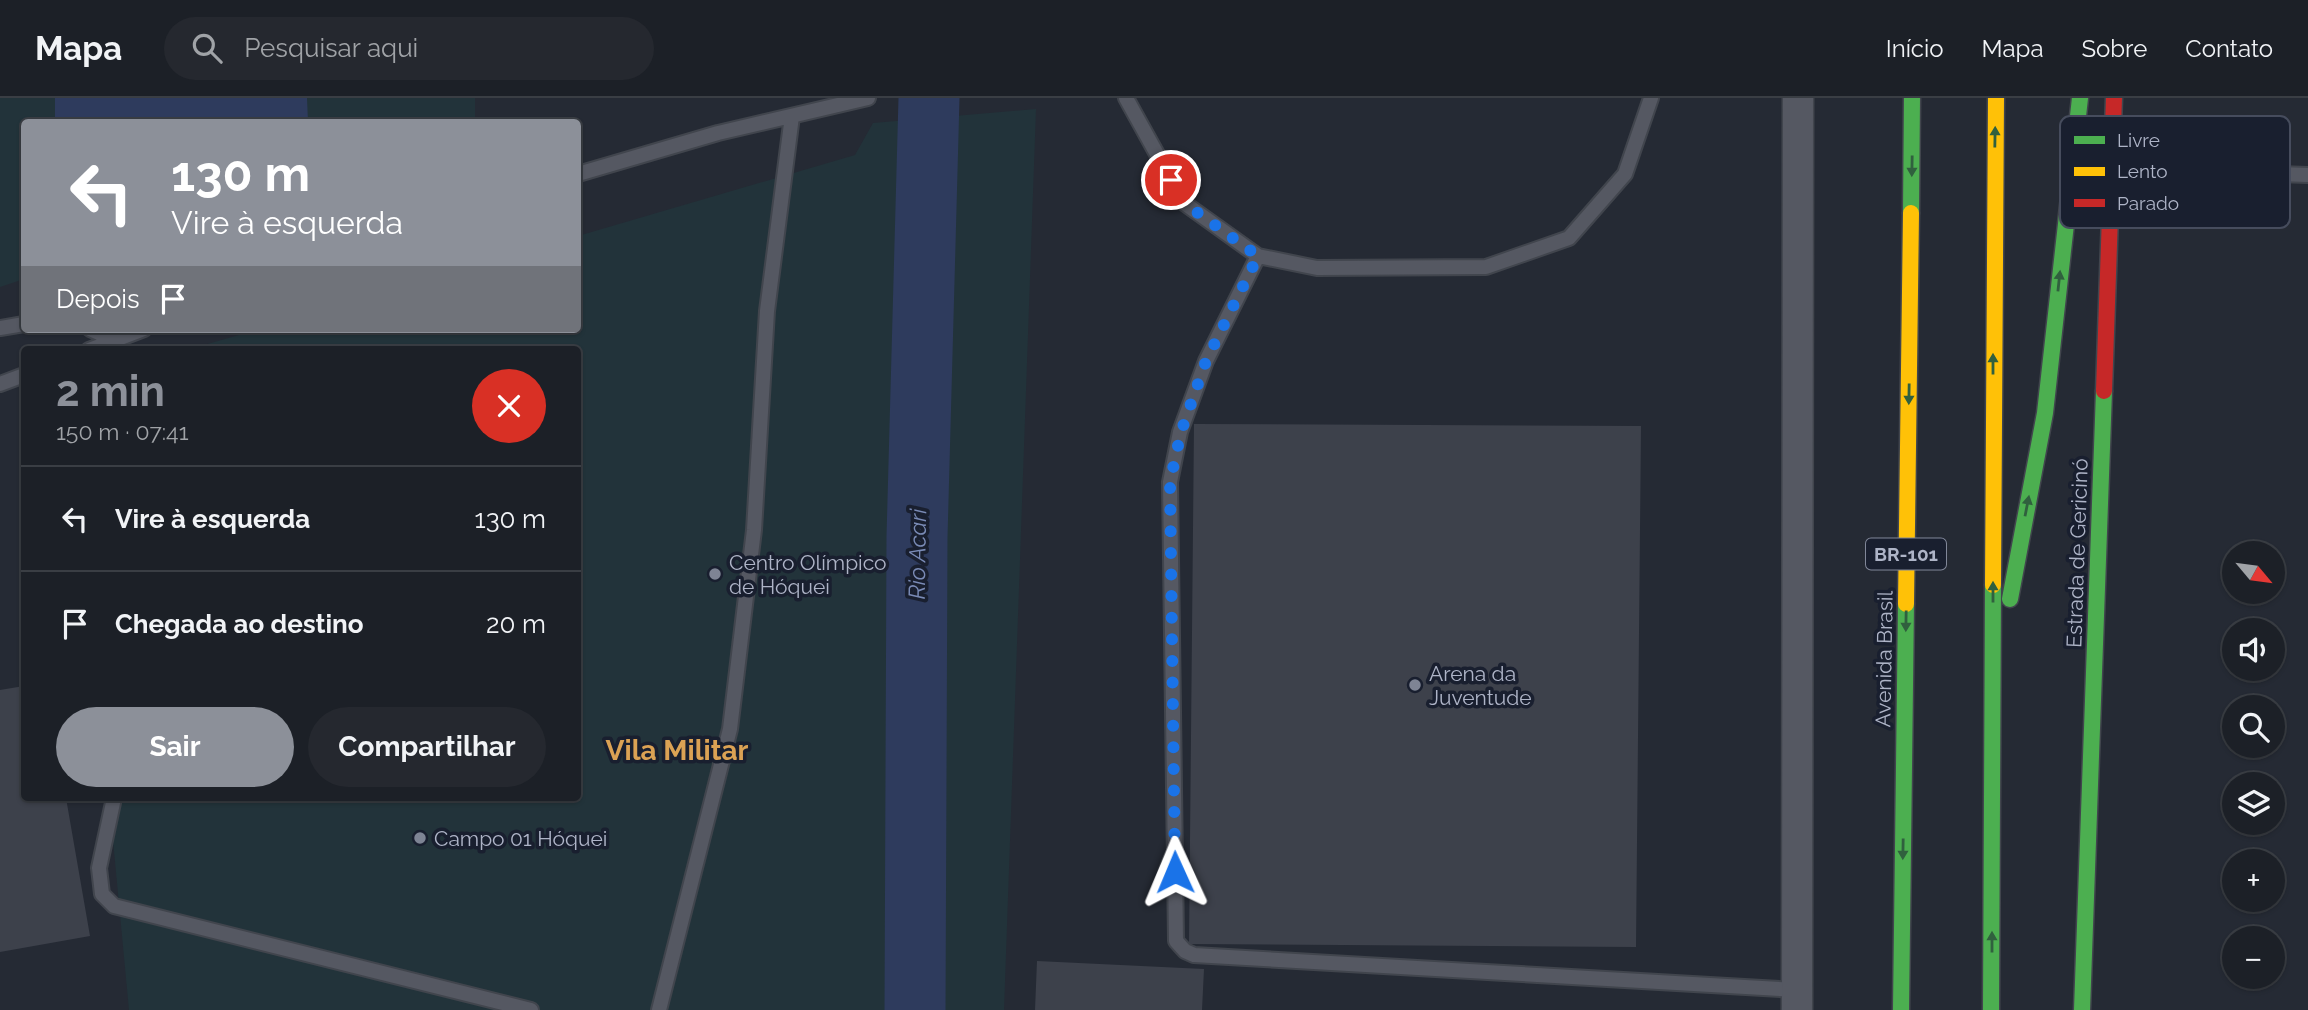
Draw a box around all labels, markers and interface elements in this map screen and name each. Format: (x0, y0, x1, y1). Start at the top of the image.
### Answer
search box (164, 17, 654, 80)
text: Mapa (35, 29, 122, 68)
icon: search (188, 29, 226, 67)
text: Pesquisar aqui (244, 33, 418, 63)
text: Início (1886, 34, 1944, 63)
text: Mapa (1982, 34, 2043, 63)
text: Sobre (2081, 34, 2147, 63)
text: Contato (2185, 34, 2273, 63)
legend (2060, 116, 2290, 228)
one-way arrow (1989, 126, 2001, 148)
text: Livre (2117, 129, 2160, 151)
text: 130 m (171, 145, 310, 202)
icon: left (56, 147, 147, 238)
pin (1141, 150, 1201, 210)
one-way arrow (1906, 155, 1917, 177)
text: Lento (2117, 160, 2168, 182)
icon: arrive (1152, 161, 1190, 199)
text: Parado (2117, 192, 2179, 214)
text: Vire à esquerda (171, 204, 403, 241)
one-way arrow (2054, 270, 2065, 292)
icon: arrive (154, 280, 192, 318)
text: Depois (56, 284, 140, 314)
one-way arrow (1987, 353, 1999, 375)
text: 2 min (56, 367, 165, 416)
button: close (472, 369, 546, 443)
one-way arrow (1903, 383, 1914, 405)
text: 150 m · 07:41 (56, 418, 188, 445)
street label: Estrada de Gericinó (2061, 458, 2093, 648)
one-way arrow (2022, 495, 2033, 517)
icon: left (56, 500, 94, 538)
text: Vire à esquerda (115, 504, 310, 534)
text: 130 m (475, 504, 546, 534)
water label: Rio Acari (903, 507, 931, 600)
road number: BR-101 (1866, 538, 1946, 569)
north arrow (2222, 541, 2286, 604)
map controls (2222, 541, 2285, 989)
place label: Centro Olímpico de Hóquei (729, 550, 887, 599)
marker: Centro Olímpico de Hóquei (707, 566, 723, 582)
one-way arrow (1987, 581, 1999, 603)
street label: Avenida Brasil (1870, 590, 1898, 727)
icon: arrive (56, 605, 94, 643)
text: Chegada ao destino (115, 609, 364, 639)
text: 20 m (486, 609, 546, 639)
one-way arrow (1900, 610, 1911, 632)
button: sound (2222, 618, 2285, 681)
place label: Arena da Juventude (1429, 661, 1532, 710)
marker: Arena da Juventude (1407, 677, 1423, 693)
button: search (2222, 695, 2285, 758)
button: Sair (56, 707, 294, 787)
button: Compartilhar (308, 707, 546, 787)
district label: Vila Militar (606, 734, 749, 767)
button: layers (2222, 772, 2285, 835)
place label: Campo 01 Hóquei (434, 826, 607, 851)
marker: Campo 01 Hóquei (412, 830, 428, 846)
position arrow (1138, 835, 1212, 909)
one-way arrow (1897, 838, 1908, 860)
button: + (2222, 849, 2285, 912)
button: − (2222, 926, 2285, 989)
one-way arrow (1986, 931, 1998, 953)

